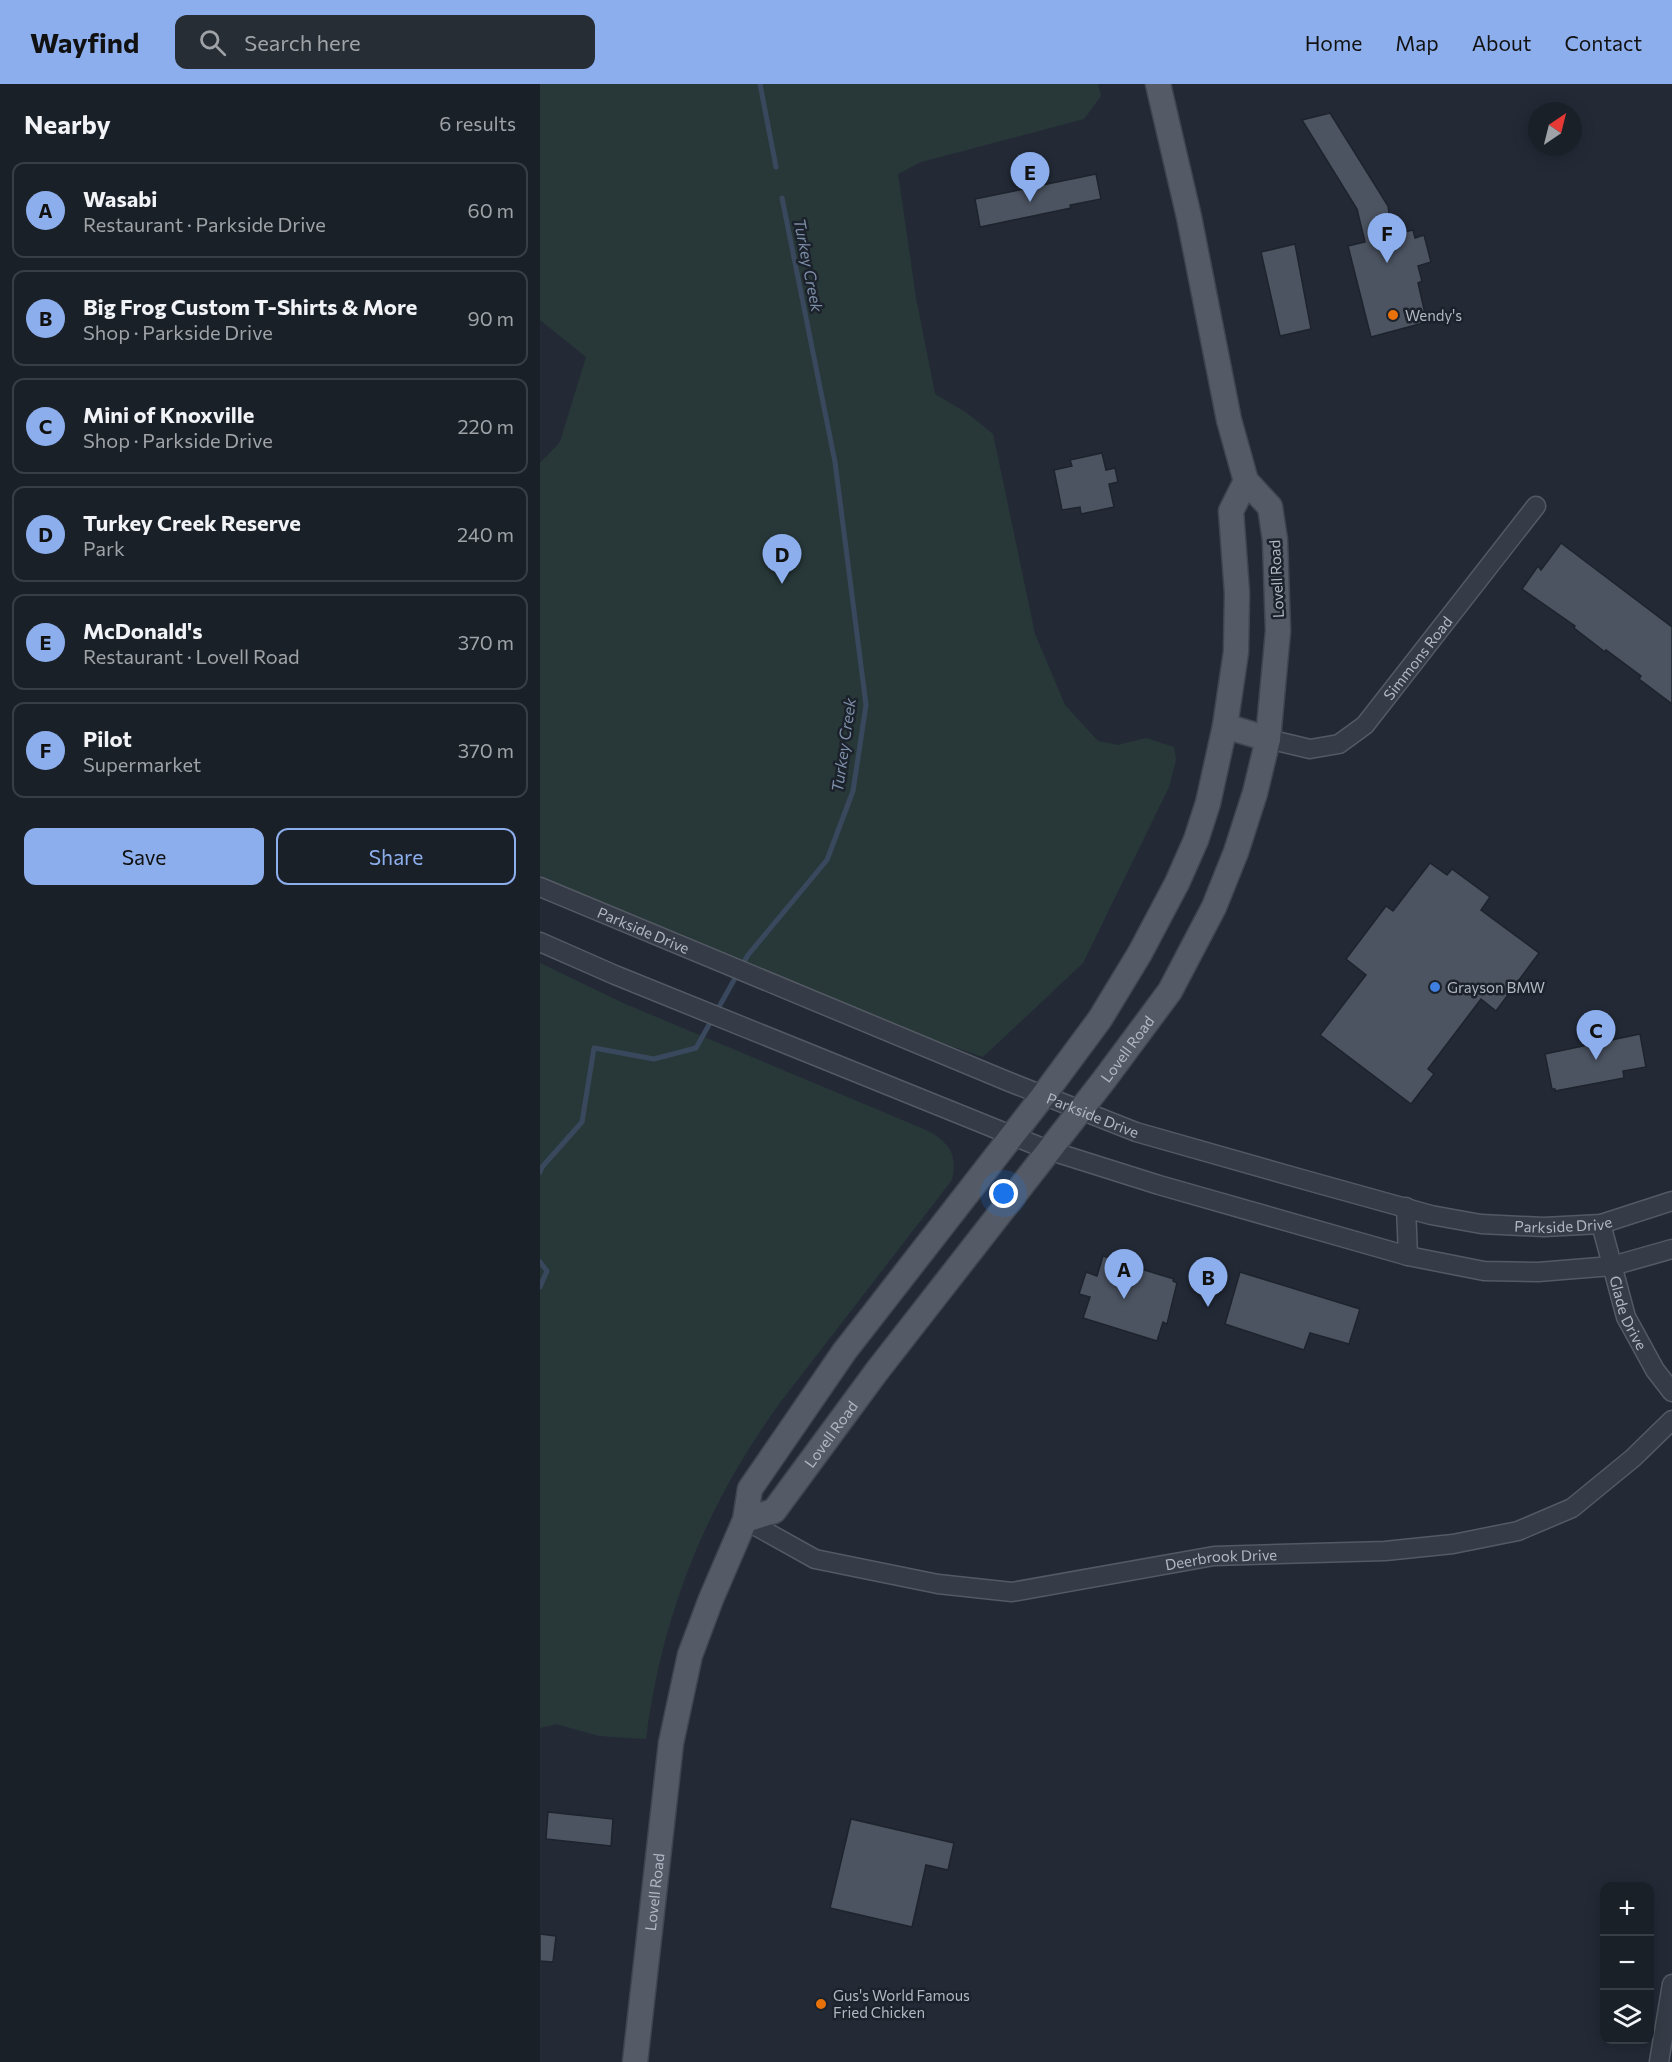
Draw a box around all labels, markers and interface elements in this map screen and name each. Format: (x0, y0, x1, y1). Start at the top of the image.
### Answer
search box (175, 15, 595, 69)
text: Wayfind (30, 25, 139, 59)
icon: search (196, 26, 229, 59)
text: Search here (244, 29, 361, 56)
text: Home (1305, 30, 1362, 55)
text: Map (1395, 30, 1439, 55)
text: About (1472, 30, 1531, 55)
text: Contact (1564, 30, 1642, 55)
north arrow (1528, 102, 1582, 156)
text: Nearby (24, 108, 111, 139)
text: 6 results (439, 111, 516, 135)
pin: E (1010, 152, 1050, 202)
text: Wasabi (83, 185, 157, 212)
text: A (38, 198, 53, 222)
text: 60 m (468, 198, 514, 222)
text: Restaurant · Parkside Drive (83, 212, 326, 236)
pin: F (1368, 214, 1406, 263)
water label: Turkey Creek (791, 217, 827, 314)
text: Big Frog Custom T-Shirts & More (83, 293, 417, 320)
text: B (39, 306, 52, 330)
text: 90 m (468, 306, 514, 330)
place label: Wendy's (1405, 306, 1462, 324)
marker: Wendy's (1386, 308, 1400, 322)
text: Shop · Parkside Drive (83, 320, 273, 344)
text: Mini of Knoxville (83, 401, 254, 428)
text: C (39, 414, 52, 438)
text: 220 m (458, 414, 514, 438)
text: Shop · Parkside Drive (83, 428, 273, 452)
text: Turkey Creek Reserve (83, 509, 301, 536)
text: D (38, 522, 53, 546)
text: 240 m (457, 522, 514, 546)
pin: D (762, 534, 802, 584)
text: Park (83, 536, 125, 560)
street label: Lovell Road (1265, 540, 1287, 618)
street label: Simmons Road (1379, 612, 1456, 703)
text: McDonald's (83, 617, 202, 644)
text: E (40, 630, 51, 654)
text: 370 m (458, 630, 514, 654)
text: Restaurant · Lovell Road (83, 644, 300, 668)
water label: Turkey Creek (827, 696, 859, 793)
text: Pilot (83, 725, 132, 752)
text: F (40, 738, 51, 762)
text: 370 m (458, 738, 514, 762)
text: Supermarket (83, 752, 201, 776)
button: Save (24, 828, 264, 885)
button: Share (276, 828, 516, 885)
street label: Parkside Drive (595, 903, 692, 957)
place label: Grayson BMW (1447, 978, 1545, 996)
marker: Grayson BMW (1428, 980, 1442, 994)
pin: C (1576, 1010, 1616, 1060)
street label: Lovell Road (1097, 1012, 1158, 1086)
street label: Parkside Drive (1044, 1089, 1142, 1141)
your location (989, 1179, 1018, 1208)
street label: Parkside Drive (1514, 1212, 1614, 1236)
pin: A (1104, 1250, 1144, 1299)
pin: B (1188, 1258, 1228, 1307)
street label: Glade Drive (1606, 1274, 1651, 1353)
street label: Lovell Road (800, 1397, 861, 1471)
street label: Deerbrook Drive (1164, 1545, 1277, 1574)
street label: Lovell Road (641, 1852, 668, 1932)
map controls (1600, 1882, 1654, 2044)
button: + (1600, 1882, 1654, 1936)
button: − (1600, 1936, 1654, 1990)
place label: Gus's World Famous Fried Chicken (833, 1986, 970, 2021)
button: layers (1600, 1990, 1654, 2044)
marker: Gus's World Famous Fried Chicken (814, 1997, 828, 2011)

